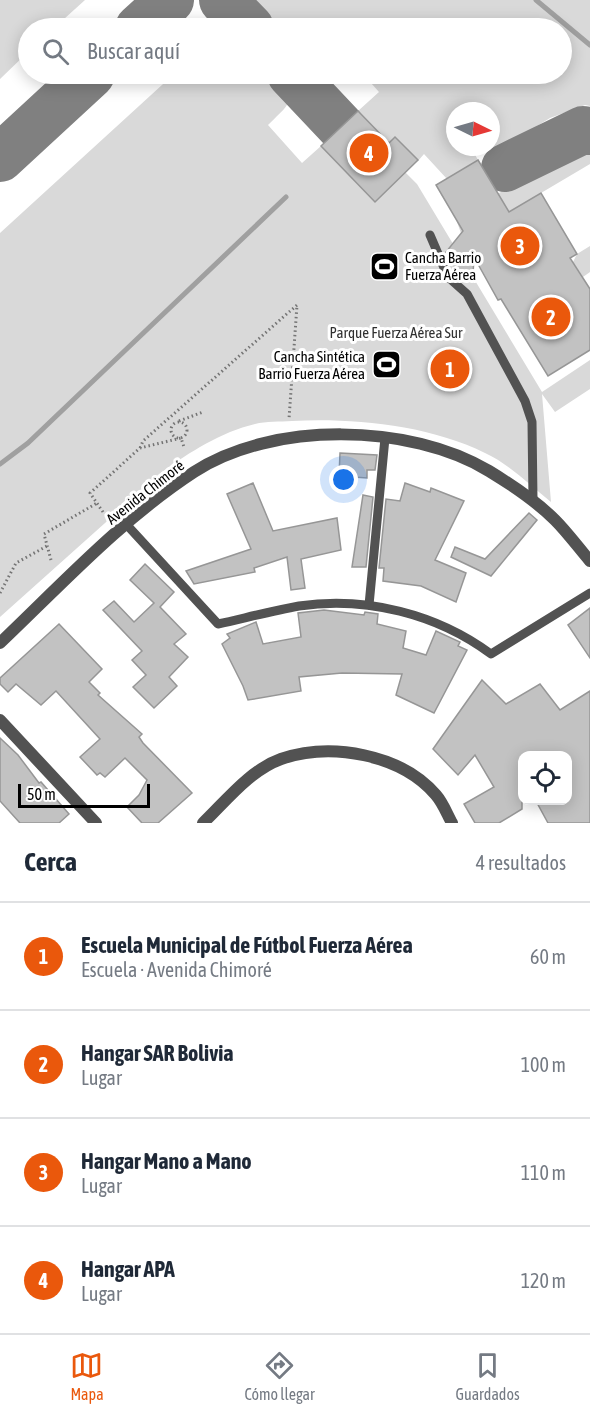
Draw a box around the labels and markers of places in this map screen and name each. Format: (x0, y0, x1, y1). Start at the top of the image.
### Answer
pin: 4 (350, 130, 388, 176)
pin: 3 (500, 224, 540, 268)
place label: Cancha Barrio Fuerza Aérea (405, 249, 481, 283)
sports icon: Cancha Barrio Fuerza Aérea (368, 250, 400, 282)
pin: 2 (532, 294, 570, 340)
pin: 1 (430, 346, 470, 392)
place label: Cancha Sintética Barrio Fuerza Aérea (258, 348, 365, 382)
sports icon: Cancha Sintética Barrio Fuerza Aérea (370, 349, 402, 381)

